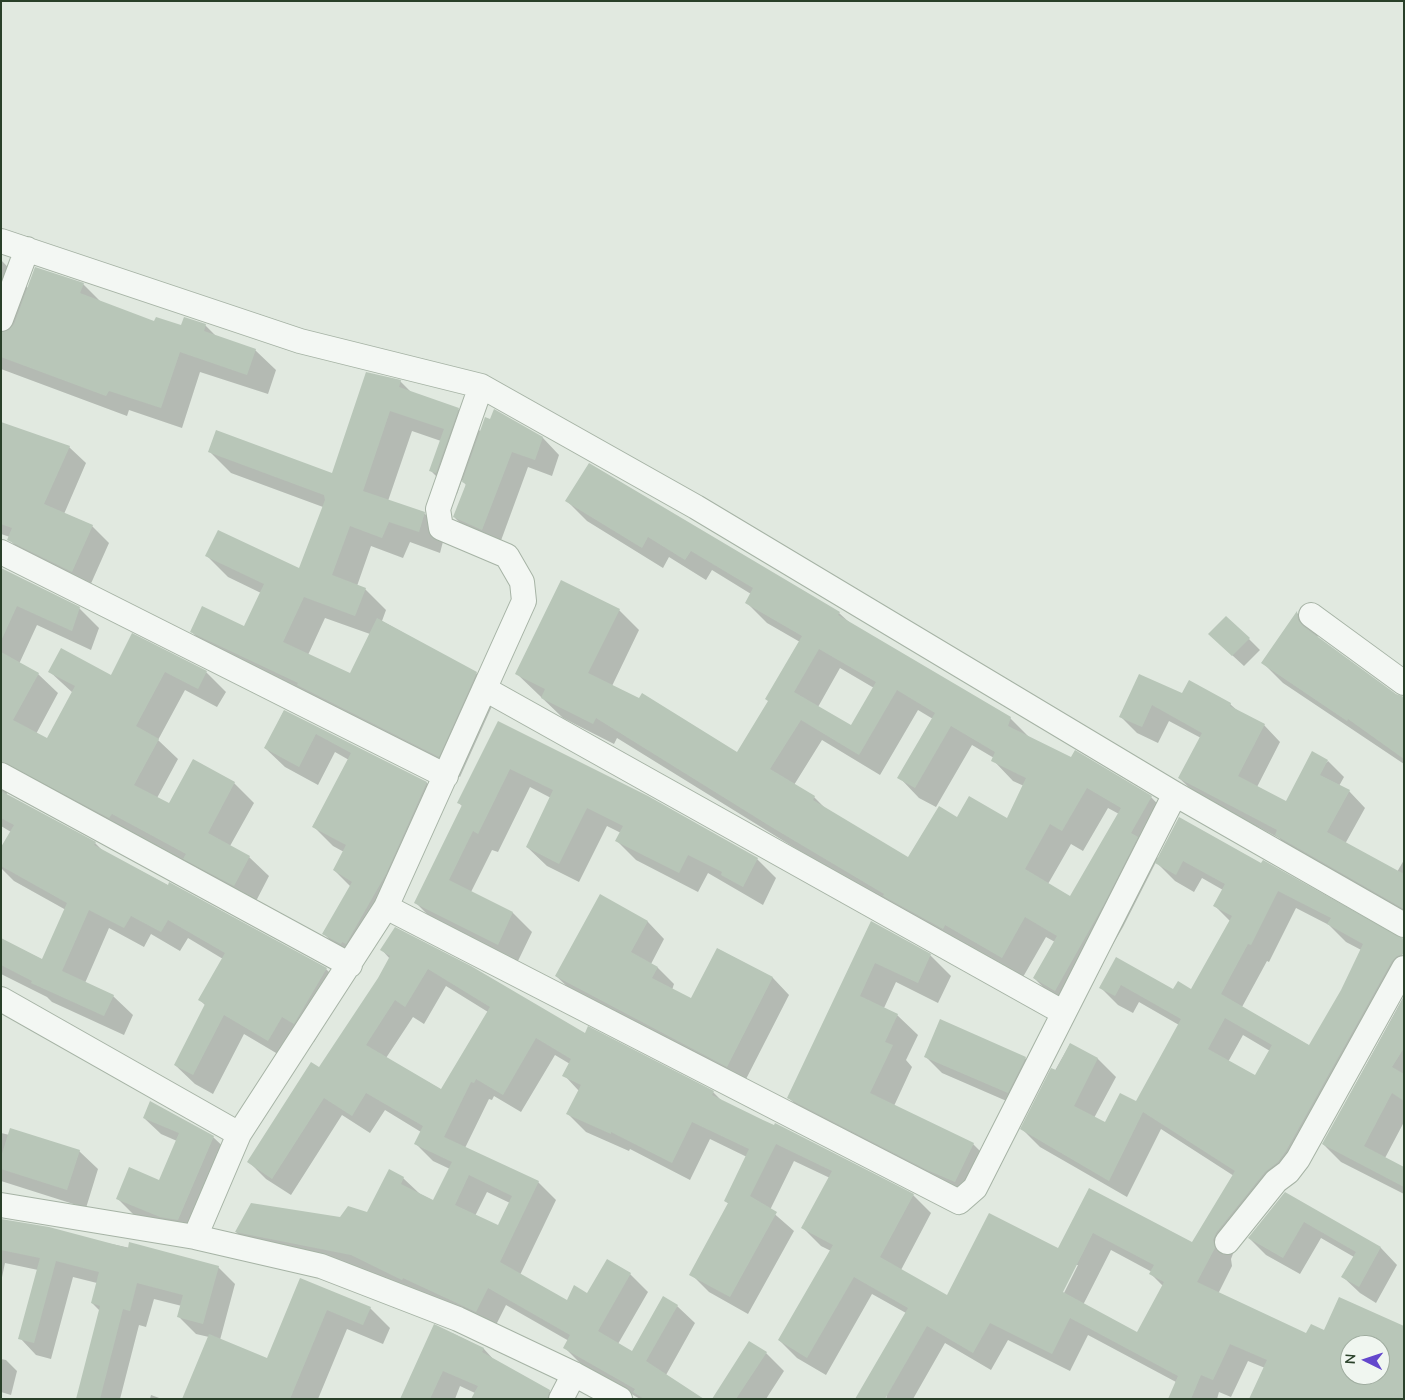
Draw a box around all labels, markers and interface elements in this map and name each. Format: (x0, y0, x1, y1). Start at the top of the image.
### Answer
north arrow (1340, 1335, 1390, 1385)
text: N (1341, 1353, 1360, 1365)

